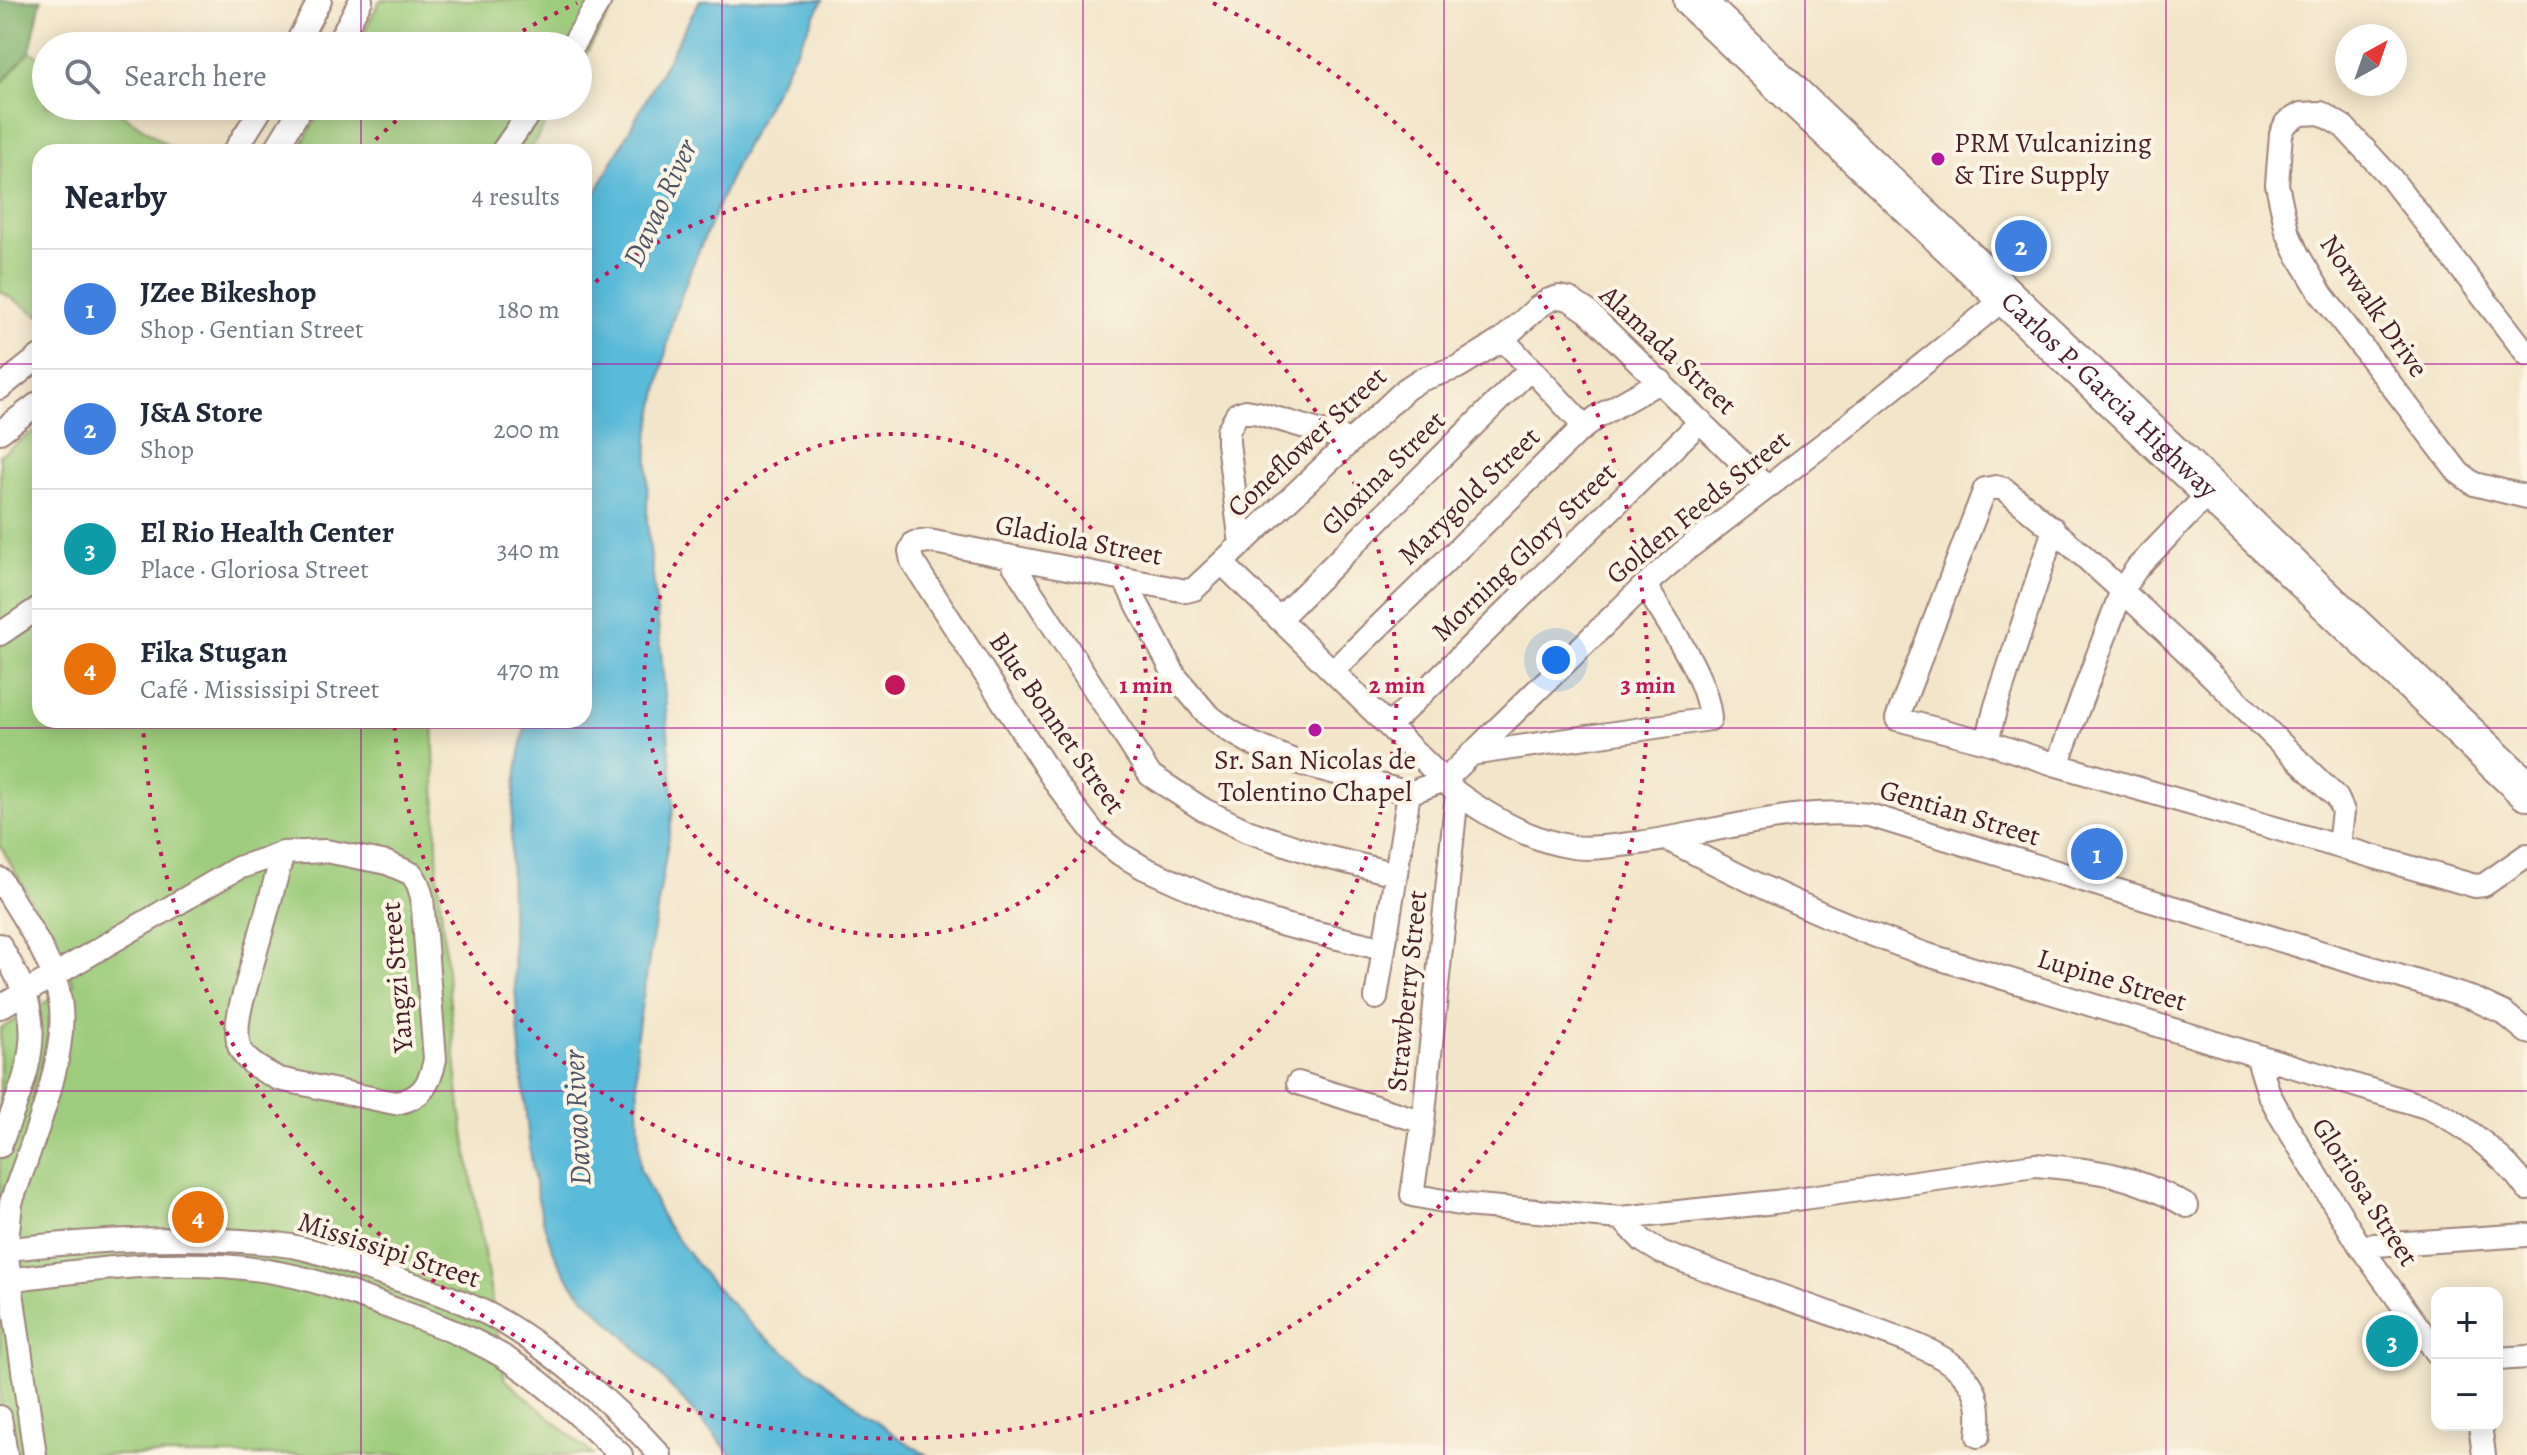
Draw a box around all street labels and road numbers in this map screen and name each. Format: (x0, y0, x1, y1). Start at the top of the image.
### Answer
street label: Norwalk Drive (2311, 227, 2437, 385)
street label: Alamada Street (1591, 276, 1745, 423)
street label: Carlos P. Garcia Highway (1993, 283, 2227, 508)
street label: Coneflower Street (1219, 358, 1395, 526)
street label: Gloxina Street (1312, 402, 1454, 544)
street label: Marygold Street (1390, 418, 1548, 574)
street label: Golden Feeds Street (1598, 421, 1798, 593)
street label: Morning Glory Street (1423, 454, 1625, 650)
street label: Gladiola Street (992, 505, 1166, 575)
street label: Blue Bonnet Street (980, 624, 1134, 822)
street label: Gentian Street (1875, 771, 2045, 855)
street label: Strawberry Street (1378, 888, 1436, 1094)
street label: Yangzi Street (371, 900, 423, 1055)
street label: Lupine Street (2033, 939, 2191, 1021)
street label: Gloriosa Street (2303, 1110, 2427, 1274)
street label: Mississipi Street (293, 1203, 485, 1297)

